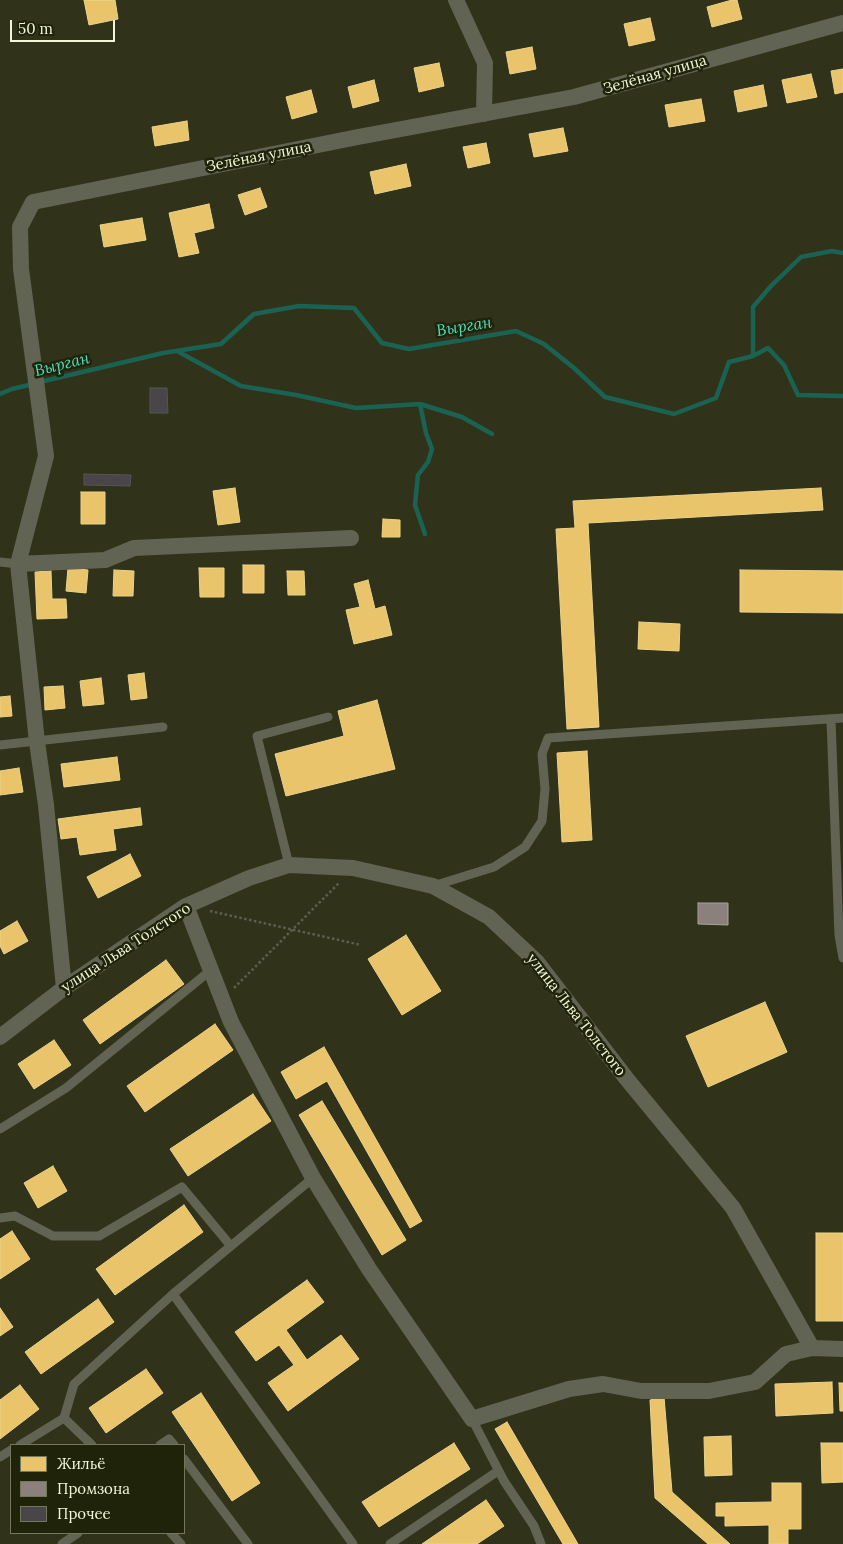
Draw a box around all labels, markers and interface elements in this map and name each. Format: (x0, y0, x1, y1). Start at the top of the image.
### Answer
scale bar (12, 10, 118, 42)
text: 50 m (18, 19, 53, 38)
street label: Зелёная улица (601, 52, 709, 98)
street label: Зелёная улица (205, 138, 313, 176)
water label: Вырган (435, 313, 493, 341)
water label: Вырган (33, 349, 91, 381)
street label: улица Льва Толстого (58, 899, 194, 997)
street label: улица Льва Толстого (523, 950, 629, 1080)
legend (10, 1444, 185, 1534)
text: Жильё (57, 1454, 105, 1473)
text: Промзона (57, 1479, 130, 1498)
text: Прочее (57, 1504, 111, 1523)

